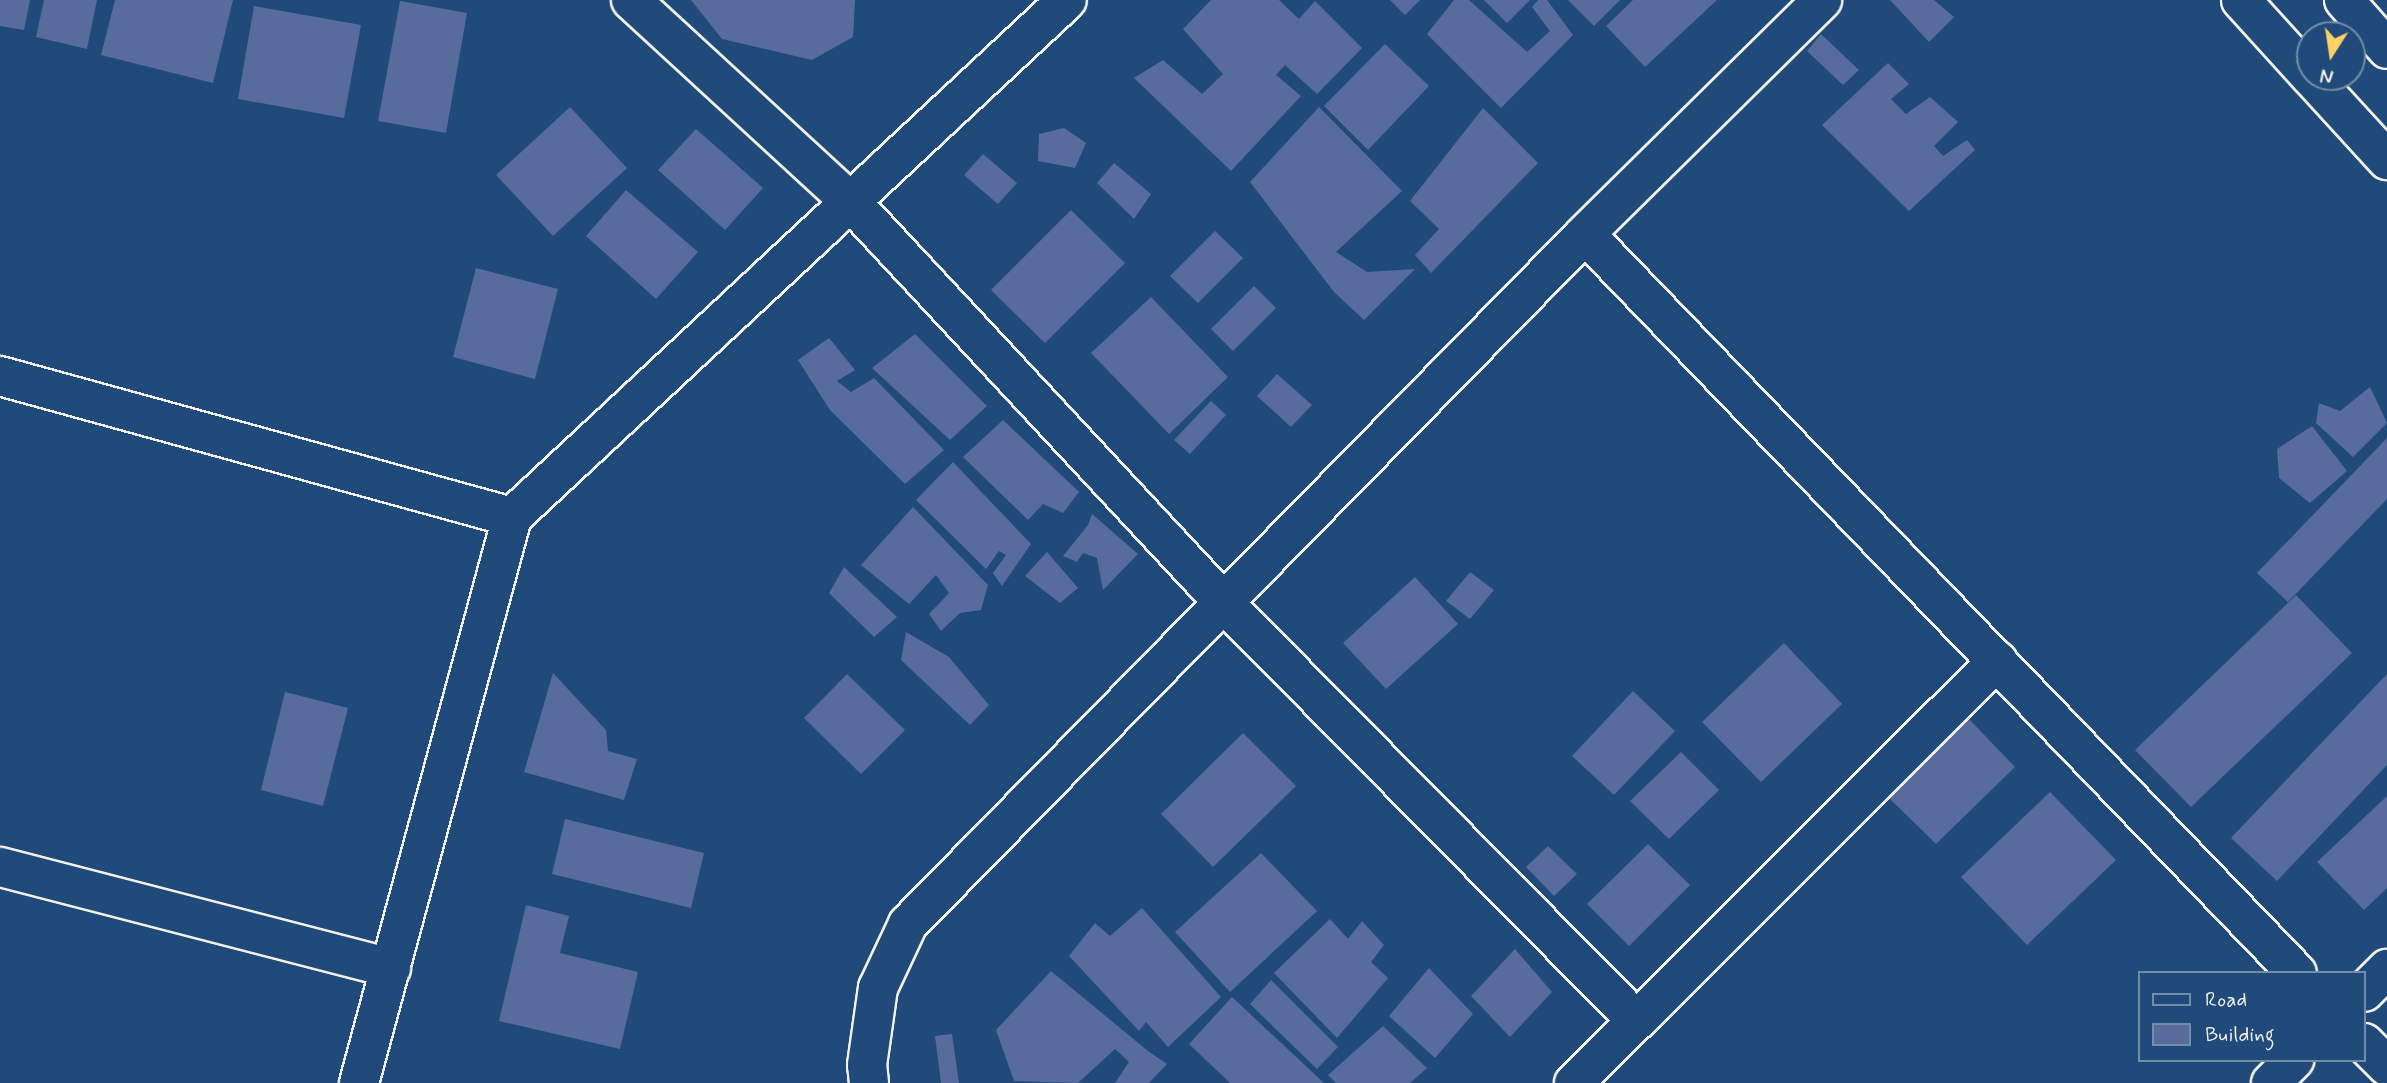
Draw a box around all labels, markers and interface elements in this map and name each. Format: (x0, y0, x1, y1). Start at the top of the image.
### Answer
north arrow (2296, 21, 2366, 91)
text: N (2318, 62, 2336, 89)
legend (2138, 971, 2366, 1062)
text: Road (2205, 986, 2247, 1014)
text: Building (2205, 1021, 2275, 1049)

